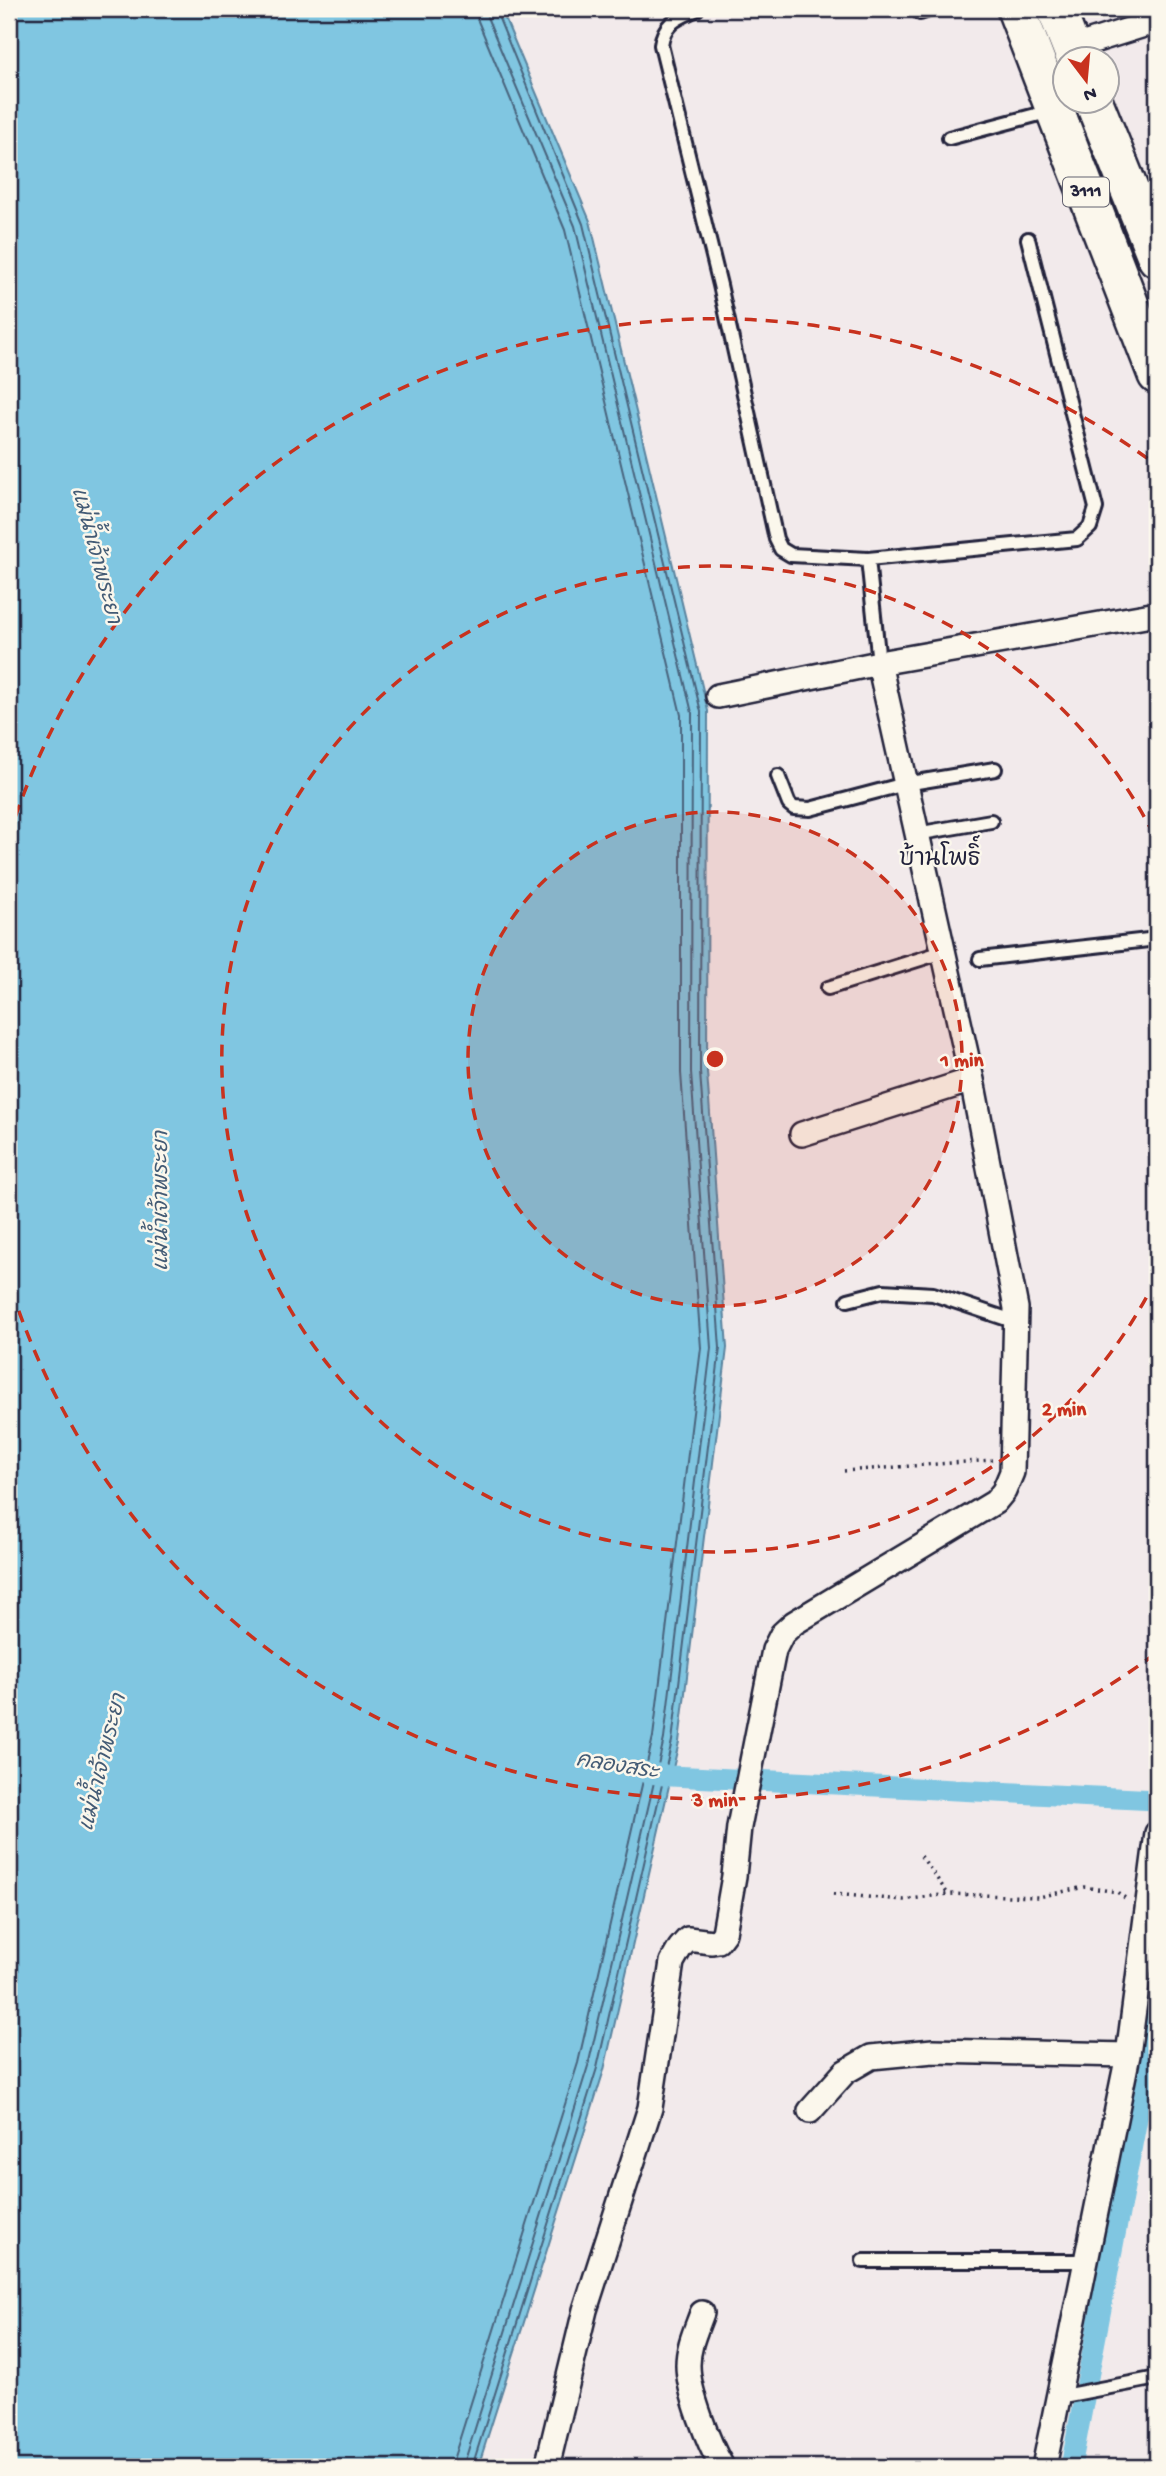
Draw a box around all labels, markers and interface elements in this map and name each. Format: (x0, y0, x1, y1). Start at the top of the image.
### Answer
north arrow (1050, 46, 1120, 116)
text: N (1081, 80, 1099, 106)
road number: 3111 (1063, 177, 1109, 206)
water label: แม่น้ำเจ้าพระยา (64, 482, 135, 629)
district label: บ้านโพธิ์ (899, 834, 981, 874)
centre of rings (703, 1047, 727, 1071)
text: 1 min (940, 1050, 984, 1075)
water label: แม่น้ำเจ้าพระยา (140, 1129, 176, 1271)
text: 2 min (1042, 1399, 1087, 1424)
water label: แม่น้ำเจ้าพระยา (65, 1688, 134, 1834)
water label: คลองสระ (574, 1749, 662, 1787)
text: 3 min (691, 1790, 739, 1815)

